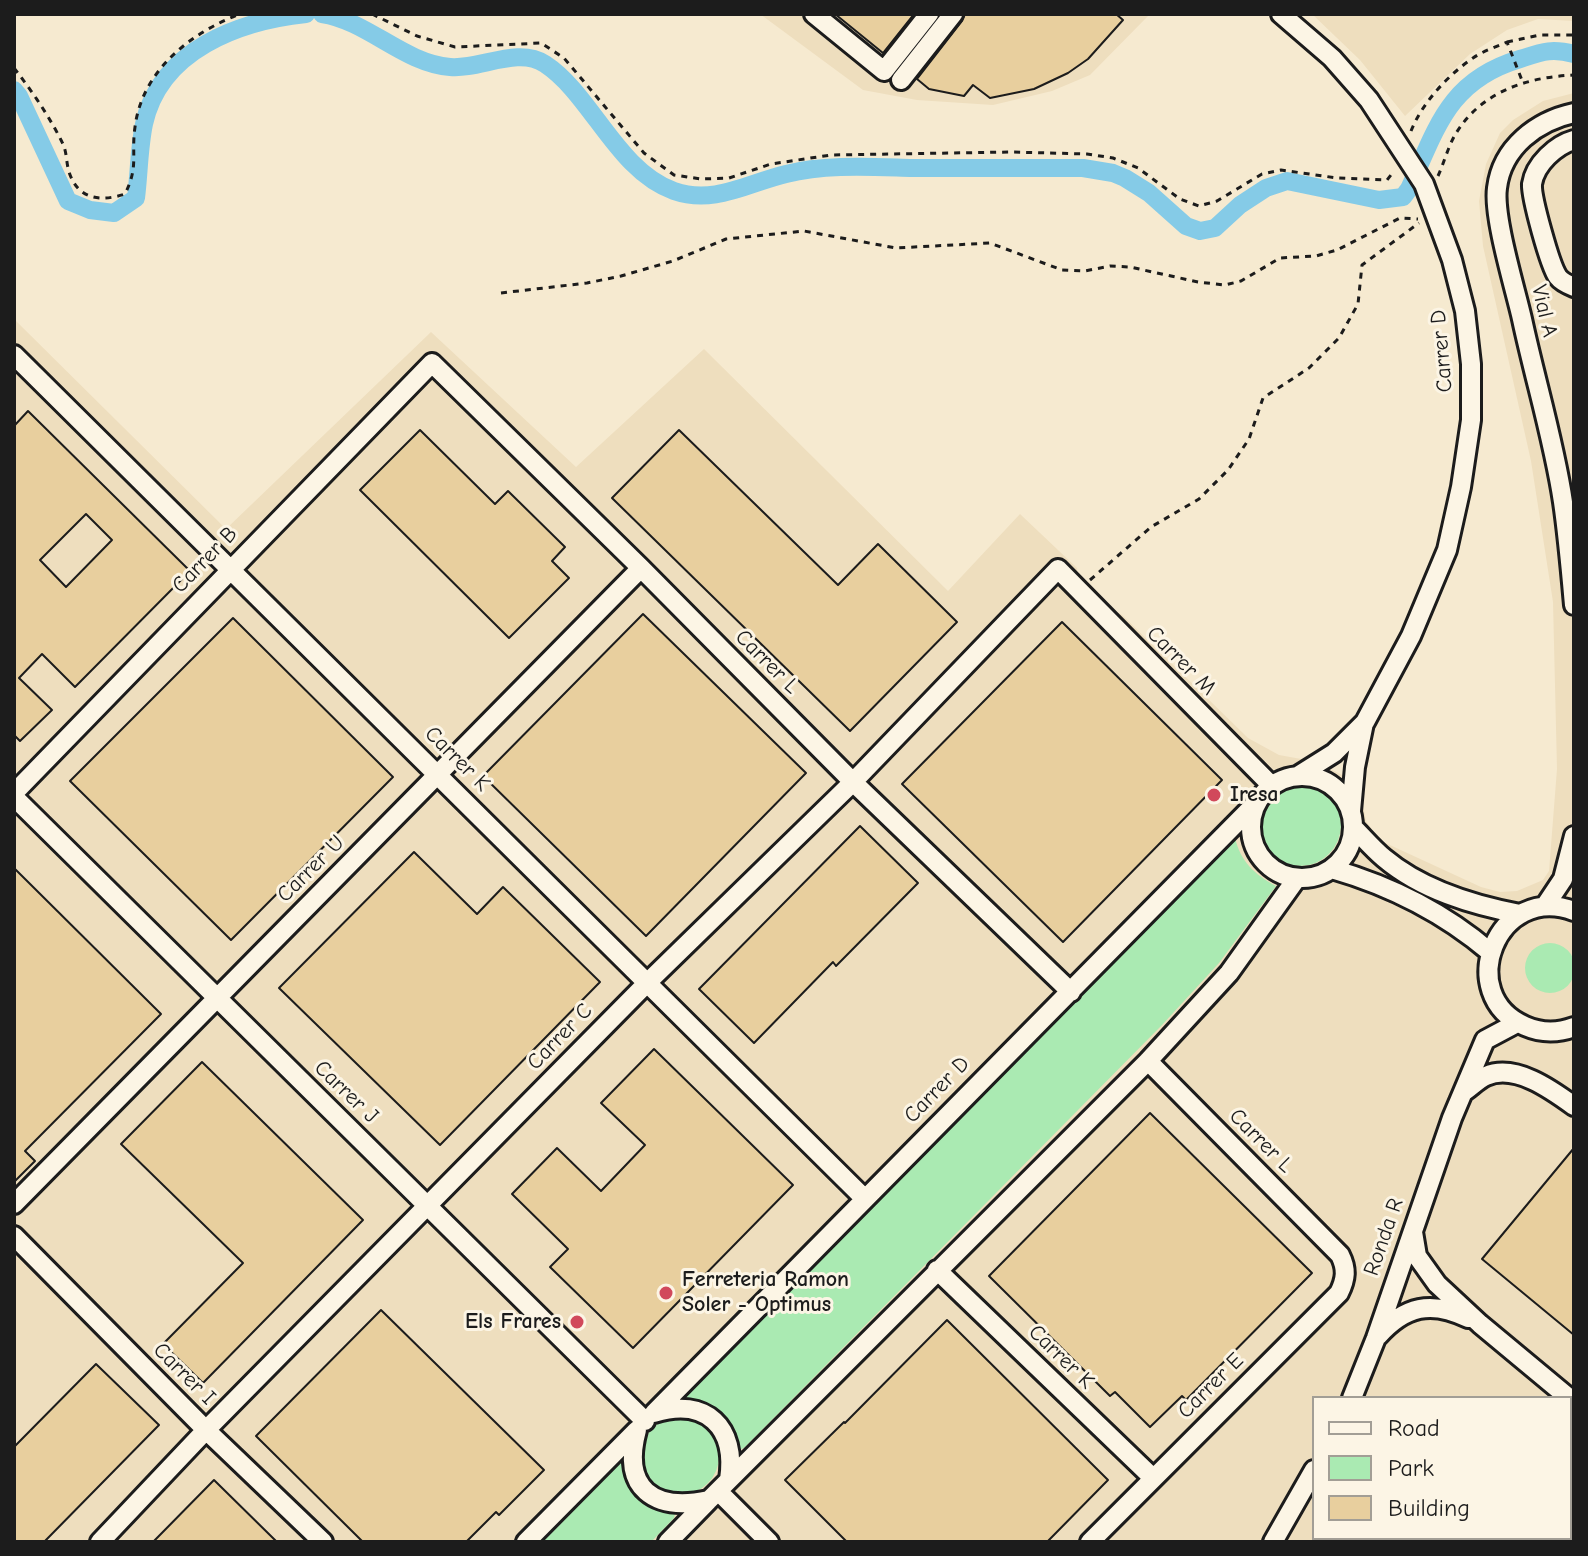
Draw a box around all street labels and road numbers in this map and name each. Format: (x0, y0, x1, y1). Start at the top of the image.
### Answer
street label: Vial A (1525, 282, 1563, 340)
street label: Carrer D (1425, 309, 1459, 393)
street label: Carrer B (167, 521, 243, 599)
street label: Carrer M (1141, 621, 1221, 701)
street label: Carrer L (729, 624, 805, 700)
street label: Carrer K (419, 721, 495, 797)
street label: Carrer U (272, 830, 350, 908)
street label: Carrer C (522, 998, 598, 1076)
street label: Carrer D (899, 1051, 975, 1129)
street label: Carrer J (308, 1055, 384, 1129)
street label: Carrer L (1223, 1103, 1299, 1179)
street label: Ronda R (1358, 1195, 1410, 1279)
street label: Carrer K (1023, 1319, 1099, 1395)
street label: Carrer I (147, 1337, 221, 1411)
street label: Carrer E (1173, 1348, 1249, 1424)

